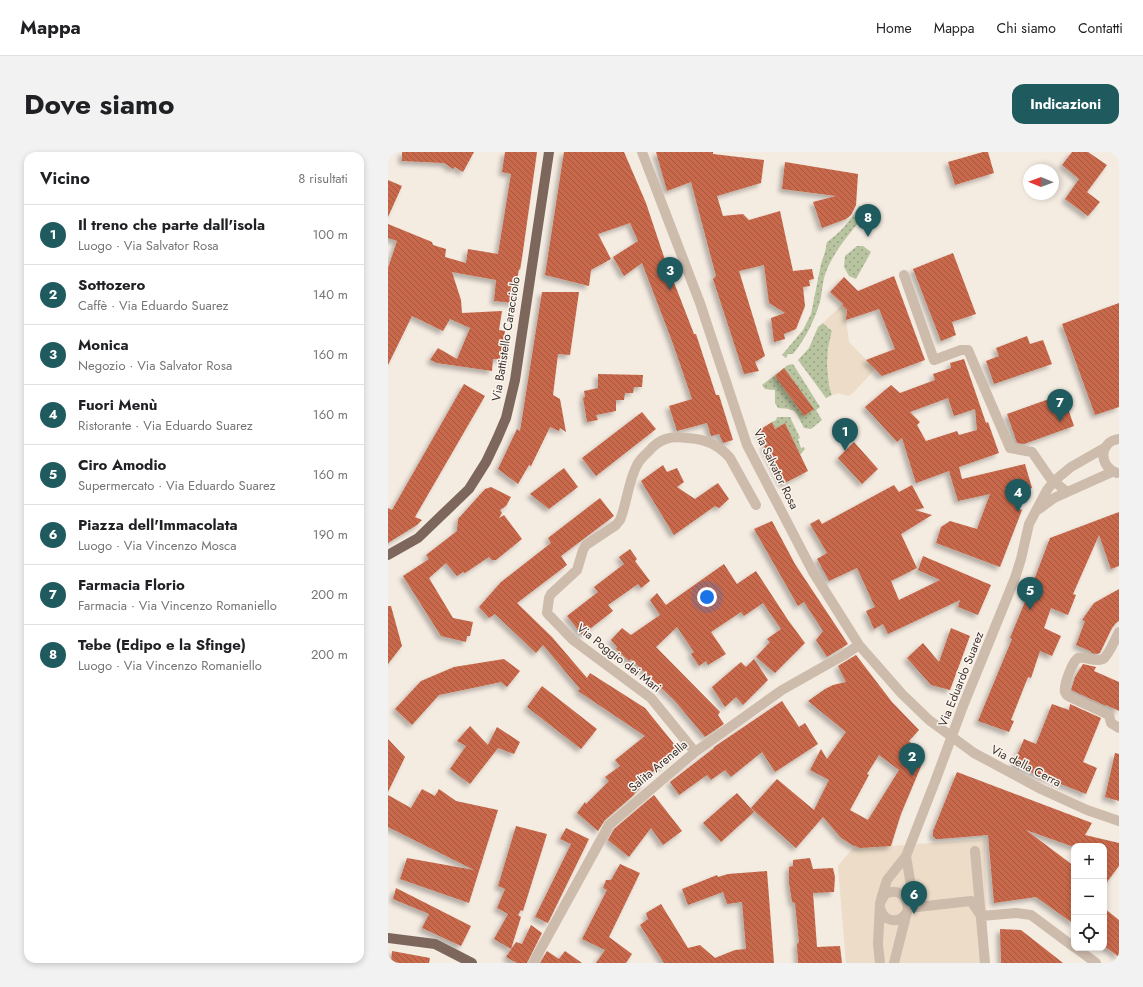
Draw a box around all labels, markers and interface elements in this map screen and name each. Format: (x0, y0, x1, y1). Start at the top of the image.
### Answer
text: Mappa (20, 14, 81, 41)
text: Home (876, 18, 912, 38)
text: Mappa (934, 18, 975, 38)
text: Chi siamo (997, 18, 1056, 38)
text: Contatti (1078, 18, 1123, 38)
text: Dove siamo (24, 84, 174, 125)
button: Indicazioni (1012, 84, 1119, 124)
north arrow (1023, 164, 1059, 200)
text: Vicino (40, 166, 90, 190)
text: 8 risultati (298, 169, 348, 188)
pin: 8 (855, 204, 881, 237)
text: Il treno che parte dall'isola (78, 214, 265, 236)
text: 1 (50, 225, 56, 244)
text: 100 m (313, 225, 348, 244)
text: Luogo · Via Salvator Rosa (78, 236, 219, 255)
pin: 3 (657, 257, 683, 290)
text: Sottozero (78, 274, 145, 296)
street label: Via Battistello Caracciolo (487, 275, 525, 402)
text: 2 (49, 285, 57, 304)
text: 140 m (313, 285, 348, 304)
text: Caffè · Via Eduardo Suarez (78, 296, 229, 315)
text: Monica (78, 334, 128, 356)
text: 3 (49, 345, 57, 364)
text: 160 m (313, 345, 348, 364)
text: Negozio · Via Salvator Rosa (78, 356, 232, 375)
pin: 7 (1047, 389, 1073, 422)
text: Fuori Menù (78, 394, 158, 416)
text: 4 (48, 405, 58, 424)
text: 160 m (313, 405, 348, 424)
text: Ristorante · Via Eduardo Suarez (78, 416, 253, 435)
pin: 1 (832, 418, 858, 451)
street label: Via Salvator Rosa (749, 426, 803, 513)
text: Ciro Amodio (78, 454, 166, 476)
text: 5 (49, 465, 57, 484)
text: 160 m (313, 465, 348, 484)
text: Supermercato · Via Eduardo Suarez (78, 476, 276, 495)
pin: 4 (1005, 479, 1031, 512)
text: Piazza dell'Immacolata (78, 514, 238, 536)
text: 6 (49, 525, 57, 544)
text: 190 m (313, 525, 348, 544)
text: Luogo · Via Vincenzo Mosca (78, 536, 236, 555)
text: Farmacia Florio (78, 574, 185, 596)
pin: 5 (1017, 577, 1043, 610)
text: 7 (49, 585, 57, 604)
text: 200 m (311, 585, 348, 604)
your location (697, 587, 717, 607)
text: Farmacia · Via Vincenzo Romaniello (78, 596, 277, 615)
street label: Via Poggio dei Mari (573, 619, 665, 697)
street label: Via Eduardo Suarez (934, 628, 988, 729)
text: Tebe (Edipo e la Sfinge) (78, 634, 246, 656)
text: 8 (49, 645, 57, 664)
text: 200 m (311, 645, 348, 664)
text: Luogo · Via Vincenzo Romaniello (78, 656, 262, 675)
street label: Salita Arenella (625, 736, 692, 796)
street label: Via della Cerra (988, 741, 1064, 792)
pin: 2 (899, 743, 925, 776)
map controls (1071, 843, 1107, 951)
button: + (1071, 843, 1107, 879)
button: − (1071, 879, 1107, 915)
pin: 6 (901, 881, 927, 914)
button: locate (1071, 915, 1107, 951)

